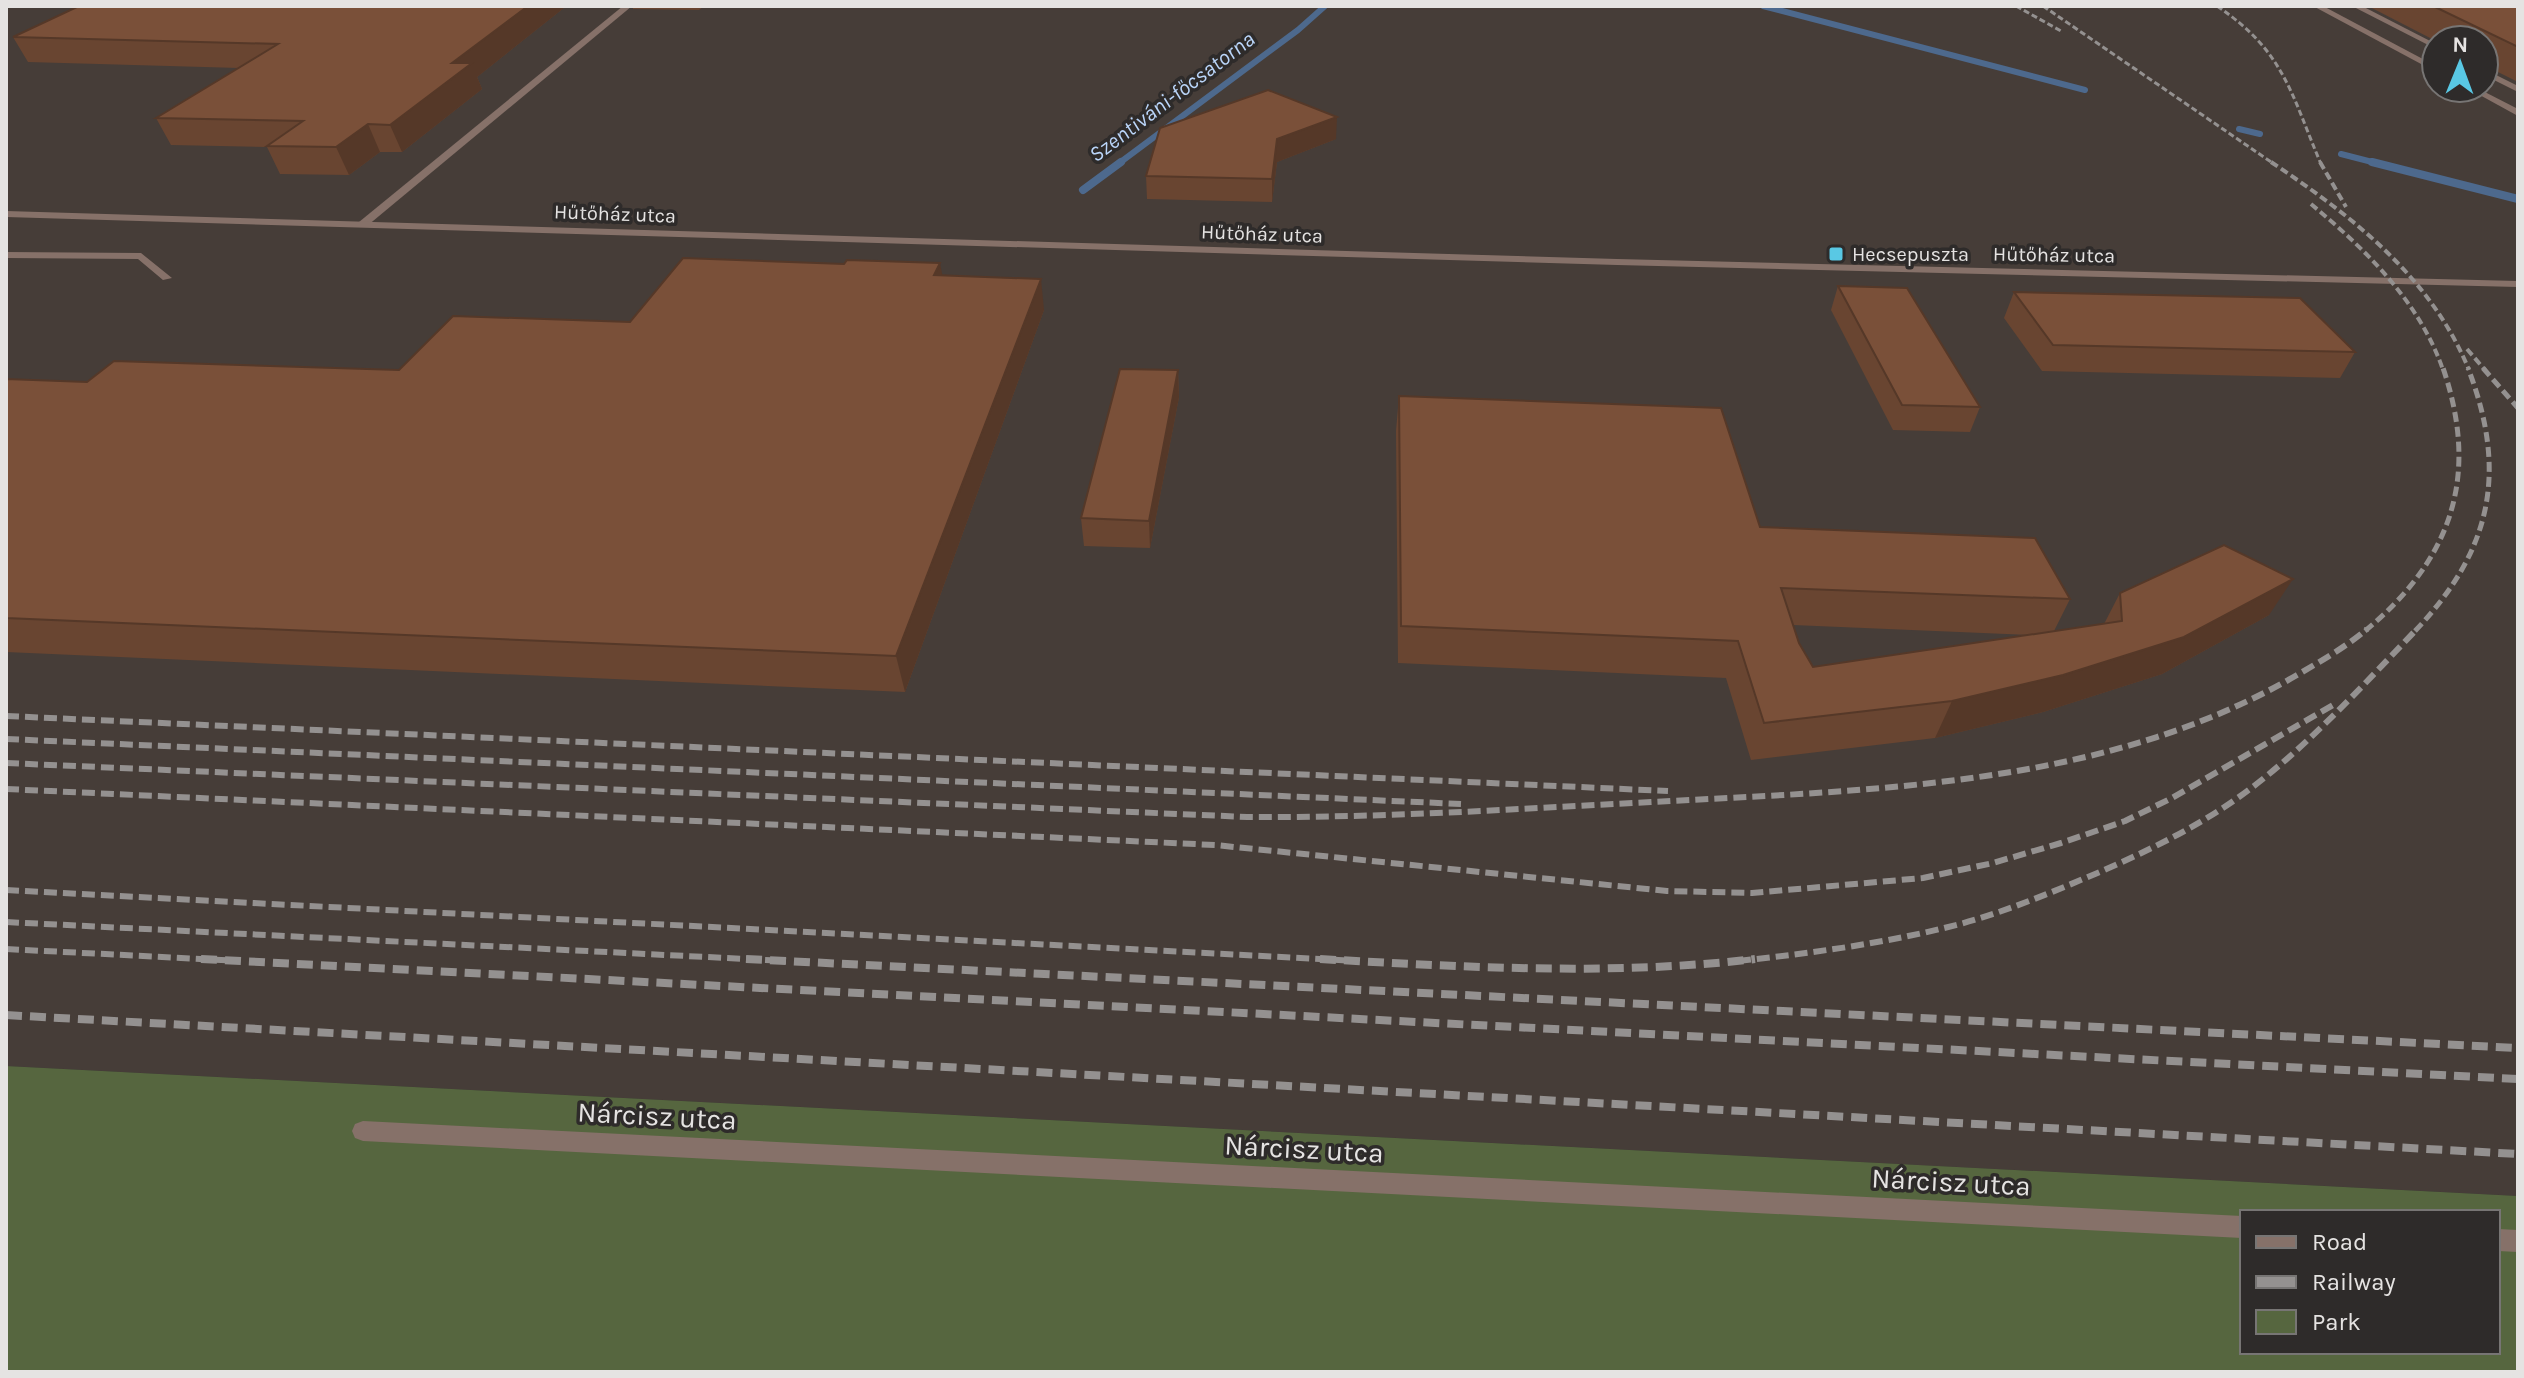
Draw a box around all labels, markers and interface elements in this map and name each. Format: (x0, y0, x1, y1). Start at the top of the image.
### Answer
north arrow (2420, 24, 2500, 104)
water label: Szentiváni-főcsatorna (1084, 26, 1260, 168)
text: N (2452, 32, 2468, 58)
street label: Hűtőház utca (554, 200, 676, 228)
street label: Hűtőház utca (1201, 220, 1323, 248)
street label: Hűtőház utca (1993, 242, 2115, 268)
place label: Hecsepuszta (1852, 243, 1969, 266)
marker: Hecsepuszta (1827, 245, 1845, 263)
street label: Nárcisz utca (577, 1095, 737, 1137)
street label: Nárcisz utca (1224, 1128, 1384, 1170)
street label: Nárcisz utca (1871, 1161, 2031, 1203)
legend (2240, 1210, 2500, 1354)
text: Road (2312, 1228, 2367, 1256)
text: Railway (2312, 1268, 2396, 1296)
text: Park (2312, 1308, 2361, 1336)

